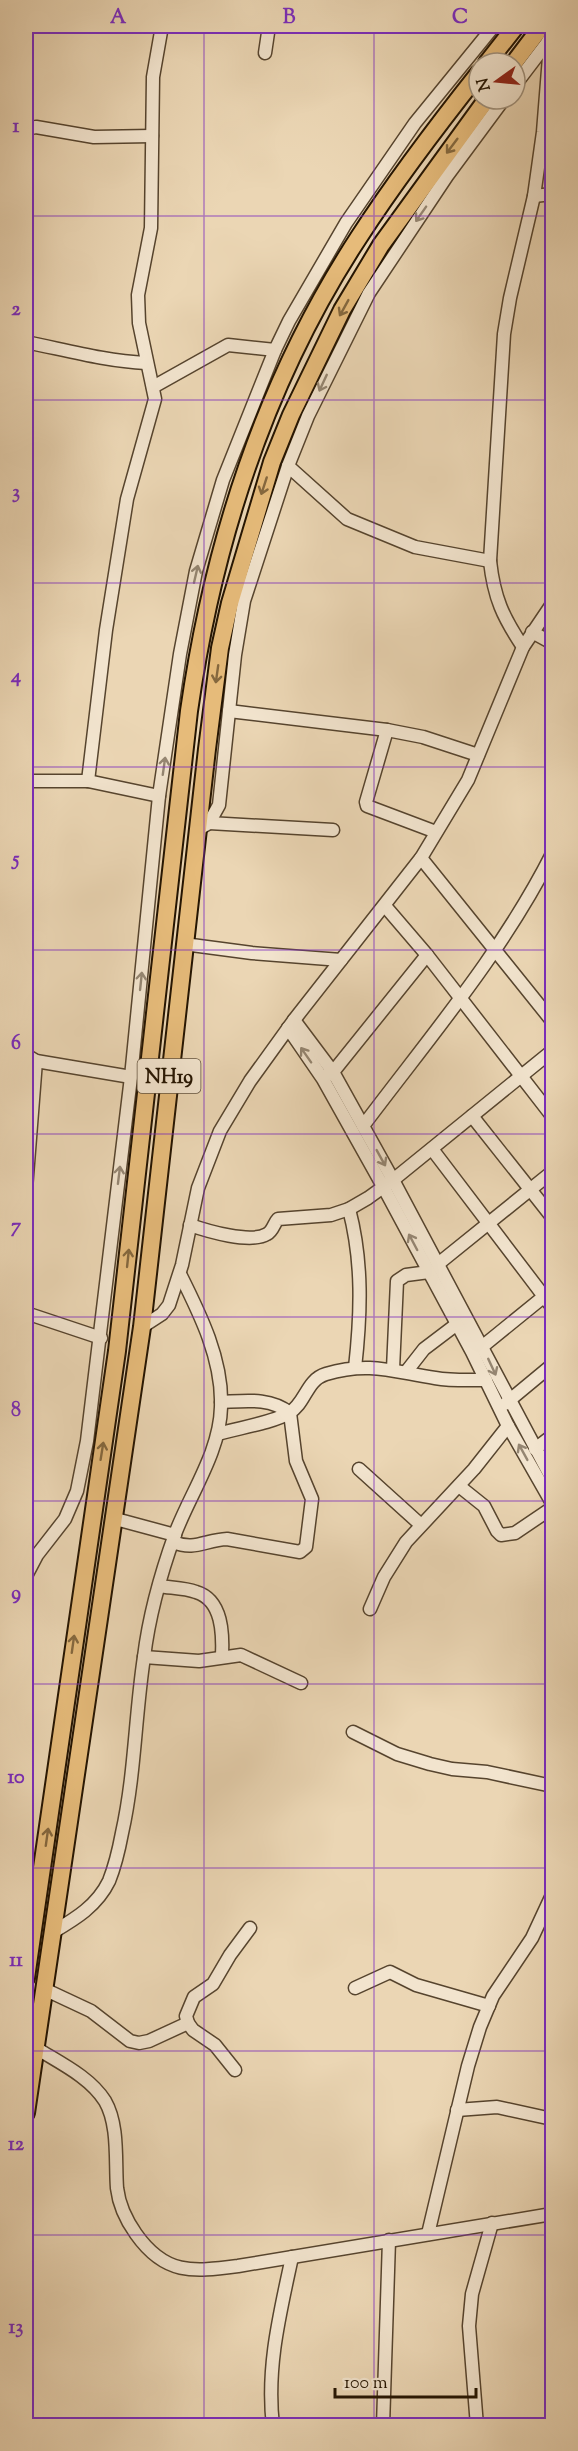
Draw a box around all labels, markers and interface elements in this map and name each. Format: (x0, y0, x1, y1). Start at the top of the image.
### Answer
text: A (110, 4, 127, 33)
text: B (283, 4, 296, 33)
text: C (452, 4, 468, 33)
north arrow (467, 51, 527, 111)
text: N (472, 75, 498, 93)
text: 1 (13, 113, 20, 142)
one-way arrow (446, 137, 458, 153)
one-way arrow (415, 206, 427, 222)
text: 2 (11, 296, 21, 325)
one-way arrow (338, 299, 350, 316)
one-way arrow (317, 373, 328, 391)
one-way arrow (258, 476, 269, 495)
text: 3 (12, 479, 20, 508)
one-way arrow (190, 565, 202, 584)
text: 4 (10, 663, 21, 692)
one-way arrow (211, 664, 222, 684)
one-way arrow (158, 757, 169, 777)
text: 5 (11, 846, 20, 875)
one-way arrow (136, 972, 147, 992)
text: 6 (11, 1030, 21, 1059)
one-way arrow (300, 1047, 312, 1063)
road number: NH19 (138, 1059, 201, 1093)
one-way arrow (375, 1149, 387, 1166)
one-way arrow (114, 1166, 125, 1185)
text: 7 (11, 1213, 22, 1242)
one-way arrow (407, 1234, 419, 1251)
one-way arrow (123, 1249, 134, 1268)
one-way arrow (487, 1357, 499, 1375)
text: 8 (11, 1397, 21, 1426)
one-way arrow (96, 1442, 107, 1462)
one-way arrow (517, 1444, 529, 1461)
text: 9 (11, 1580, 21, 1609)
one-way arrow (68, 1635, 79, 1654)
text: 10 (7, 1764, 25, 1793)
one-way arrow (41, 1828, 52, 1848)
text: 11 (9, 1947, 23, 1976)
text: 12 (8, 2131, 25, 2160)
text: 13 (9, 2314, 23, 2343)
scale bar (335, 2361, 476, 2399)
text: 100 m (344, 2371, 388, 2397)

